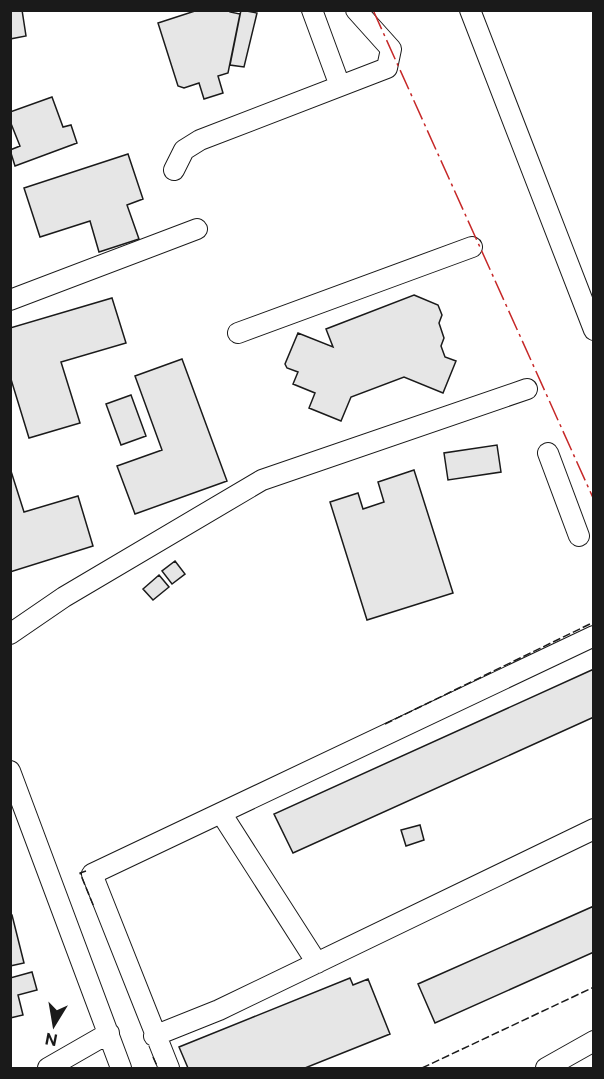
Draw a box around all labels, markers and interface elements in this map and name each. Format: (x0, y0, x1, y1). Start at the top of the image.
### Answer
north arrow (24, 995, 84, 1055)
text: N (43, 1029, 59, 1050)

